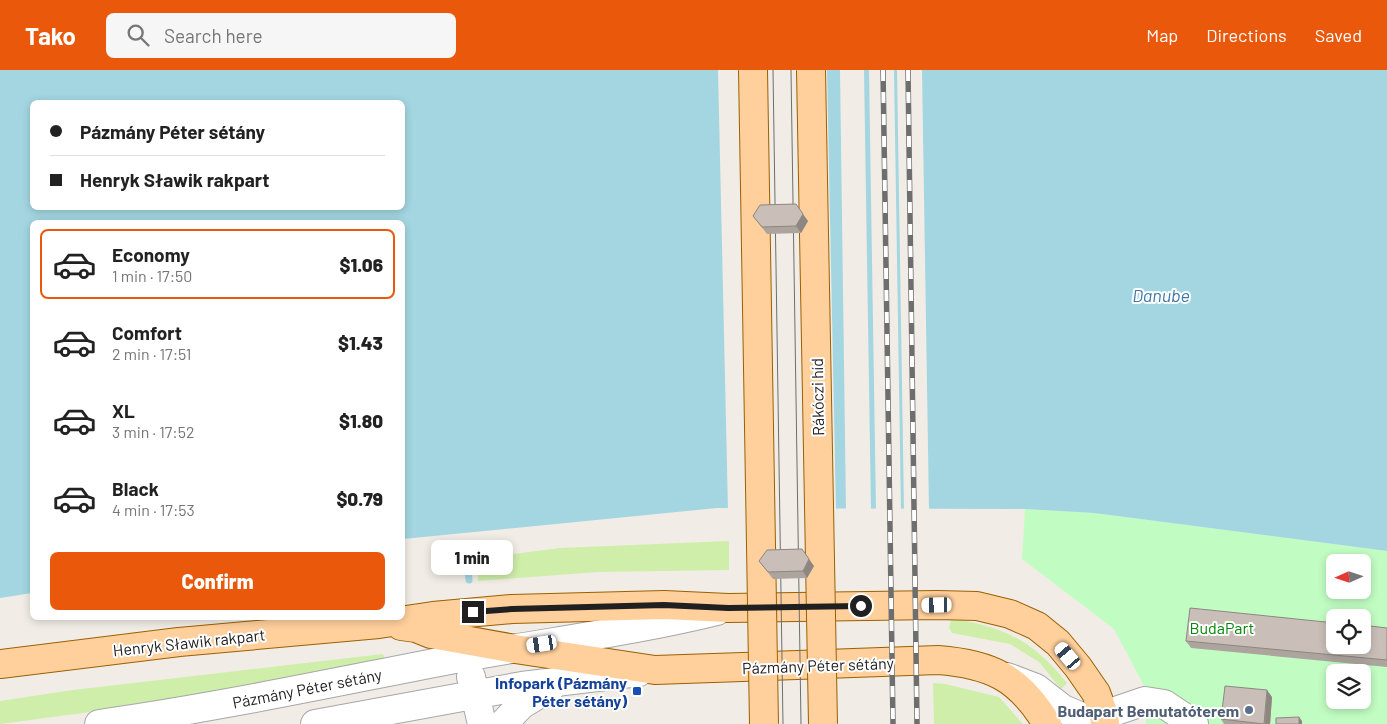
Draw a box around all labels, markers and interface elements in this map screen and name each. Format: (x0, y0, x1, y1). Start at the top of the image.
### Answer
search box (106, 13, 456, 58)
text: Tako (25, 21, 76, 50)
icon: search (124, 21, 152, 49)
text: Search here (164, 24, 263, 47)
text: Map (1146, 24, 1178, 46)
text: Directions (1206, 24, 1287, 46)
text: Saved (1315, 24, 1362, 46)
text: Pázmány Péter sétány (80, 120, 265, 143)
text: Henryk Sławik rakpart (80, 168, 269, 191)
icon: car (52, 242, 97, 287)
text: Economy (112, 243, 190, 266)
text: $1.06 (339, 253, 383, 276)
text: 1 min · 17:50 (112, 266, 192, 285)
water label: Danube (1132, 284, 1190, 306)
icon: car (52, 320, 97, 365)
text: Comfort (112, 321, 182, 344)
text: $1.43 (338, 331, 383, 354)
text: 2 min · 17:51 (112, 344, 191, 363)
street label: Rákóczi híd (807, 358, 827, 436)
icon: car (52, 398, 97, 443)
text: XL (112, 399, 135, 422)
text: $1.80 (339, 409, 383, 432)
text: 3 min · 17:52 (112, 422, 195, 441)
icon: car (52, 476, 97, 521)
text: Black (112, 477, 159, 500)
text: $0.79 (336, 487, 383, 510)
text: 4 min · 17:53 (112, 500, 195, 519)
callout: 1 min (432, 540, 514, 574)
text: 1 min (454, 548, 490, 567)
button: Confirm (50, 552, 385, 610)
north arrow (1326, 554, 1371, 599)
map controls (1326, 554, 1371, 709)
route start (850, 595, 872, 617)
car (921, 597, 952, 613)
route end (462, 601, 484, 623)
button: locate (1326, 609, 1371, 654)
park label: BudaPart (1190, 618, 1254, 637)
street label: Henryk Sławik rakpart (112, 625, 266, 659)
car (526, 634, 557, 654)
car (1052, 640, 1083, 672)
street label: Pázmány Péter sétány (742, 653, 895, 677)
street label: Pázmány Péter sétány (231, 664, 384, 712)
button: layers (1326, 664, 1371, 709)
place label: Infopark (Pázmány Péter sétány) (495, 673, 627, 710)
marker: Infopark (Pázmány Péter sétány) (631, 685, 643, 697)
place label: Budapart Bemutatóterem (1058, 701, 1239, 720)
marker: Budapart Bemutatóterem (1243, 704, 1255, 716)

